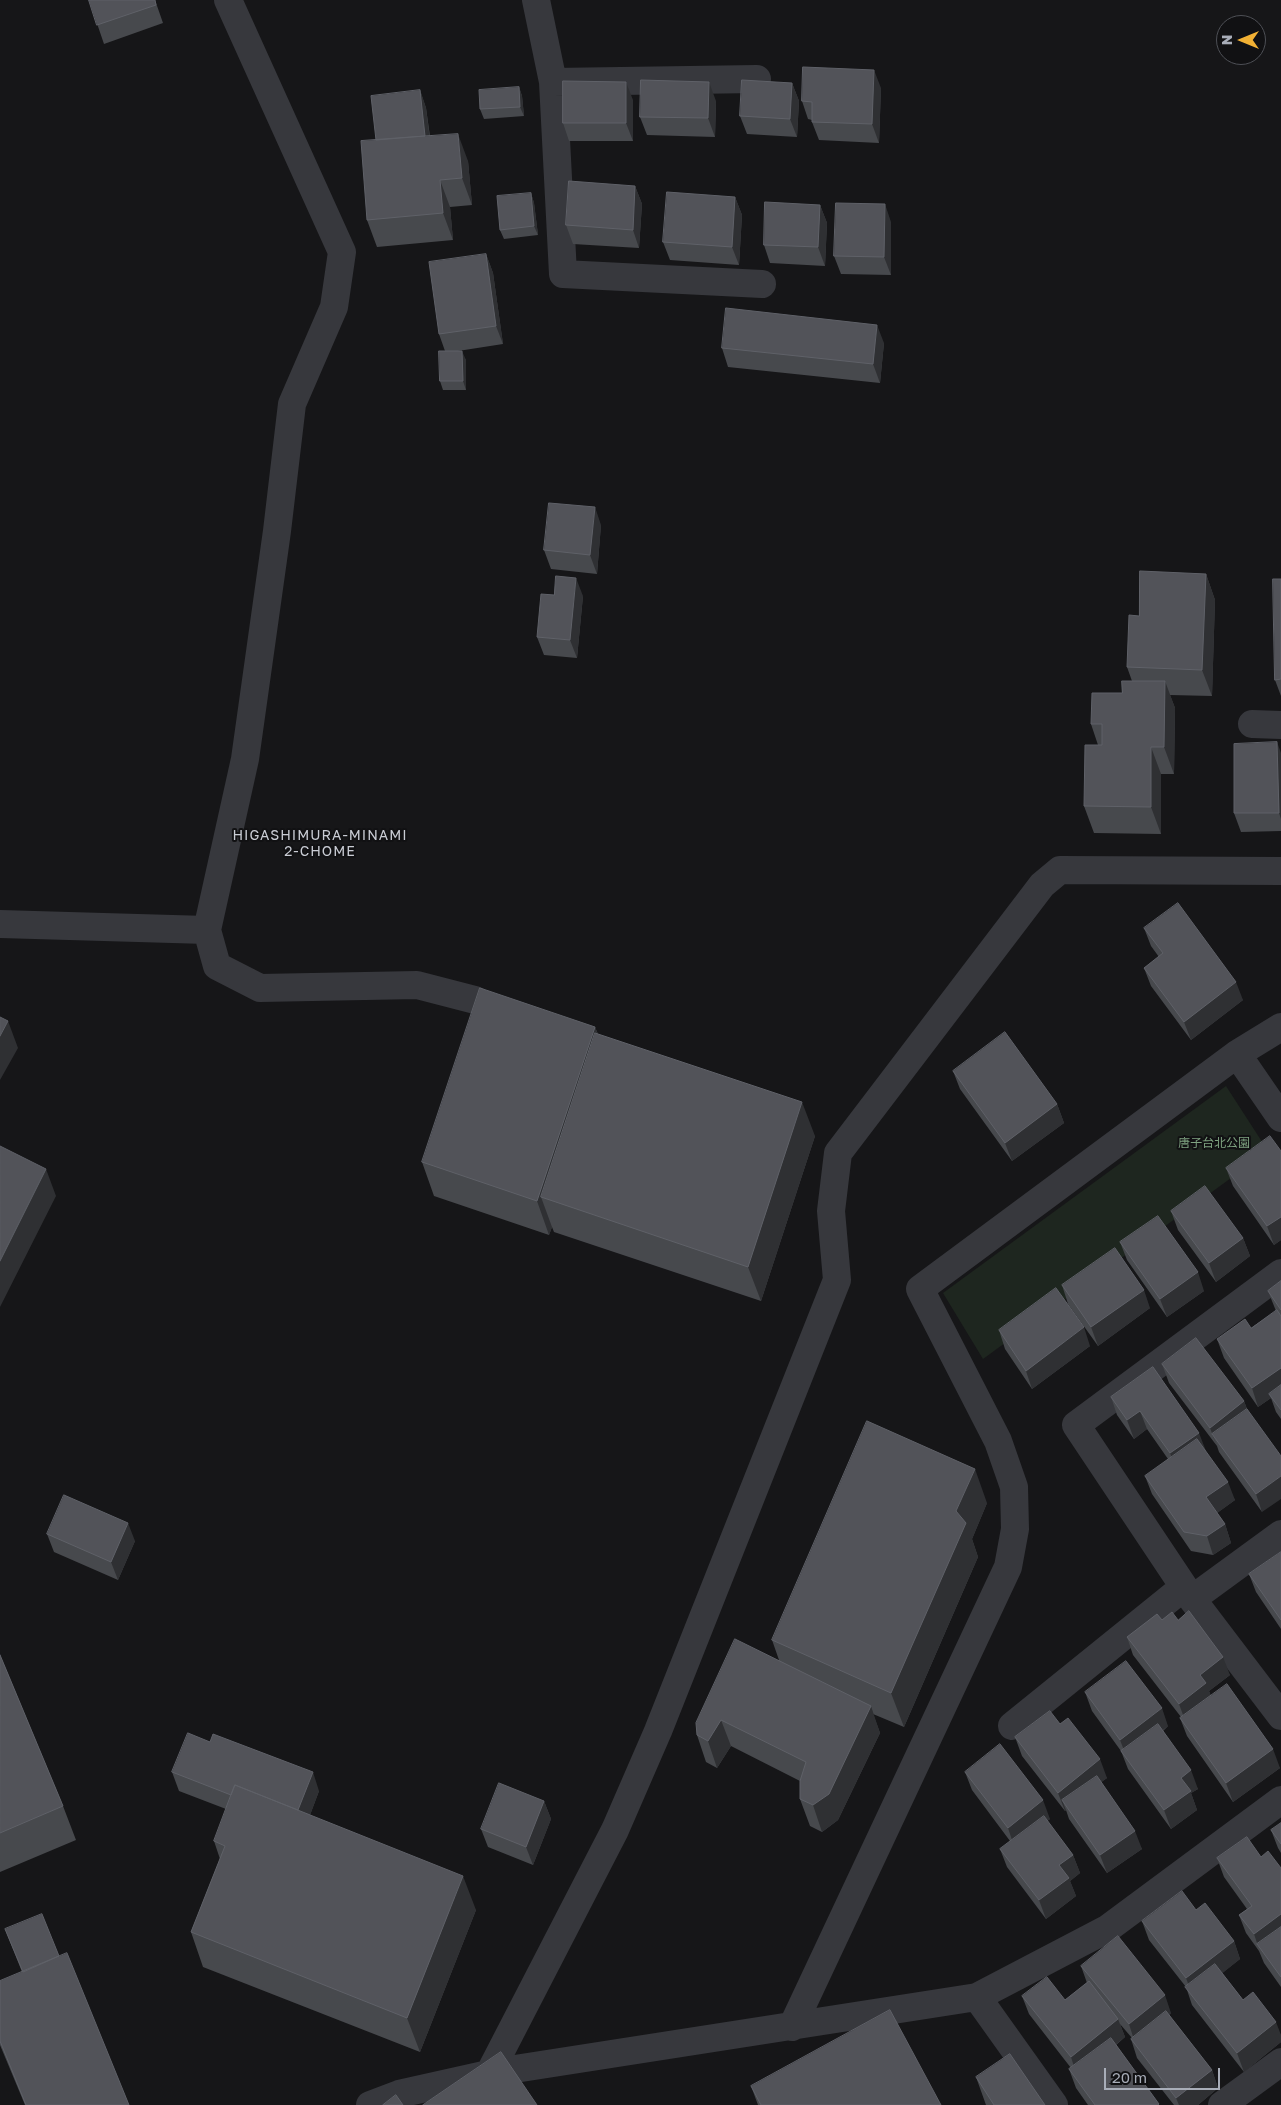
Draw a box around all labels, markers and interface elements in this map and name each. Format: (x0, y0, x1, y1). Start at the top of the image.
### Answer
north arrow (1216, 15, 1266, 65)
text: N (1218, 35, 1235, 45)
district label: HIGASHIMURA-MINAMI 2-CHOME (230, 828, 410, 860)
park label: 唐子台北公園 (1178, 1136, 1250, 1150)
scale bar (1106, 2058, 1222, 2090)
text: 20 m (1112, 2068, 1147, 2086)

